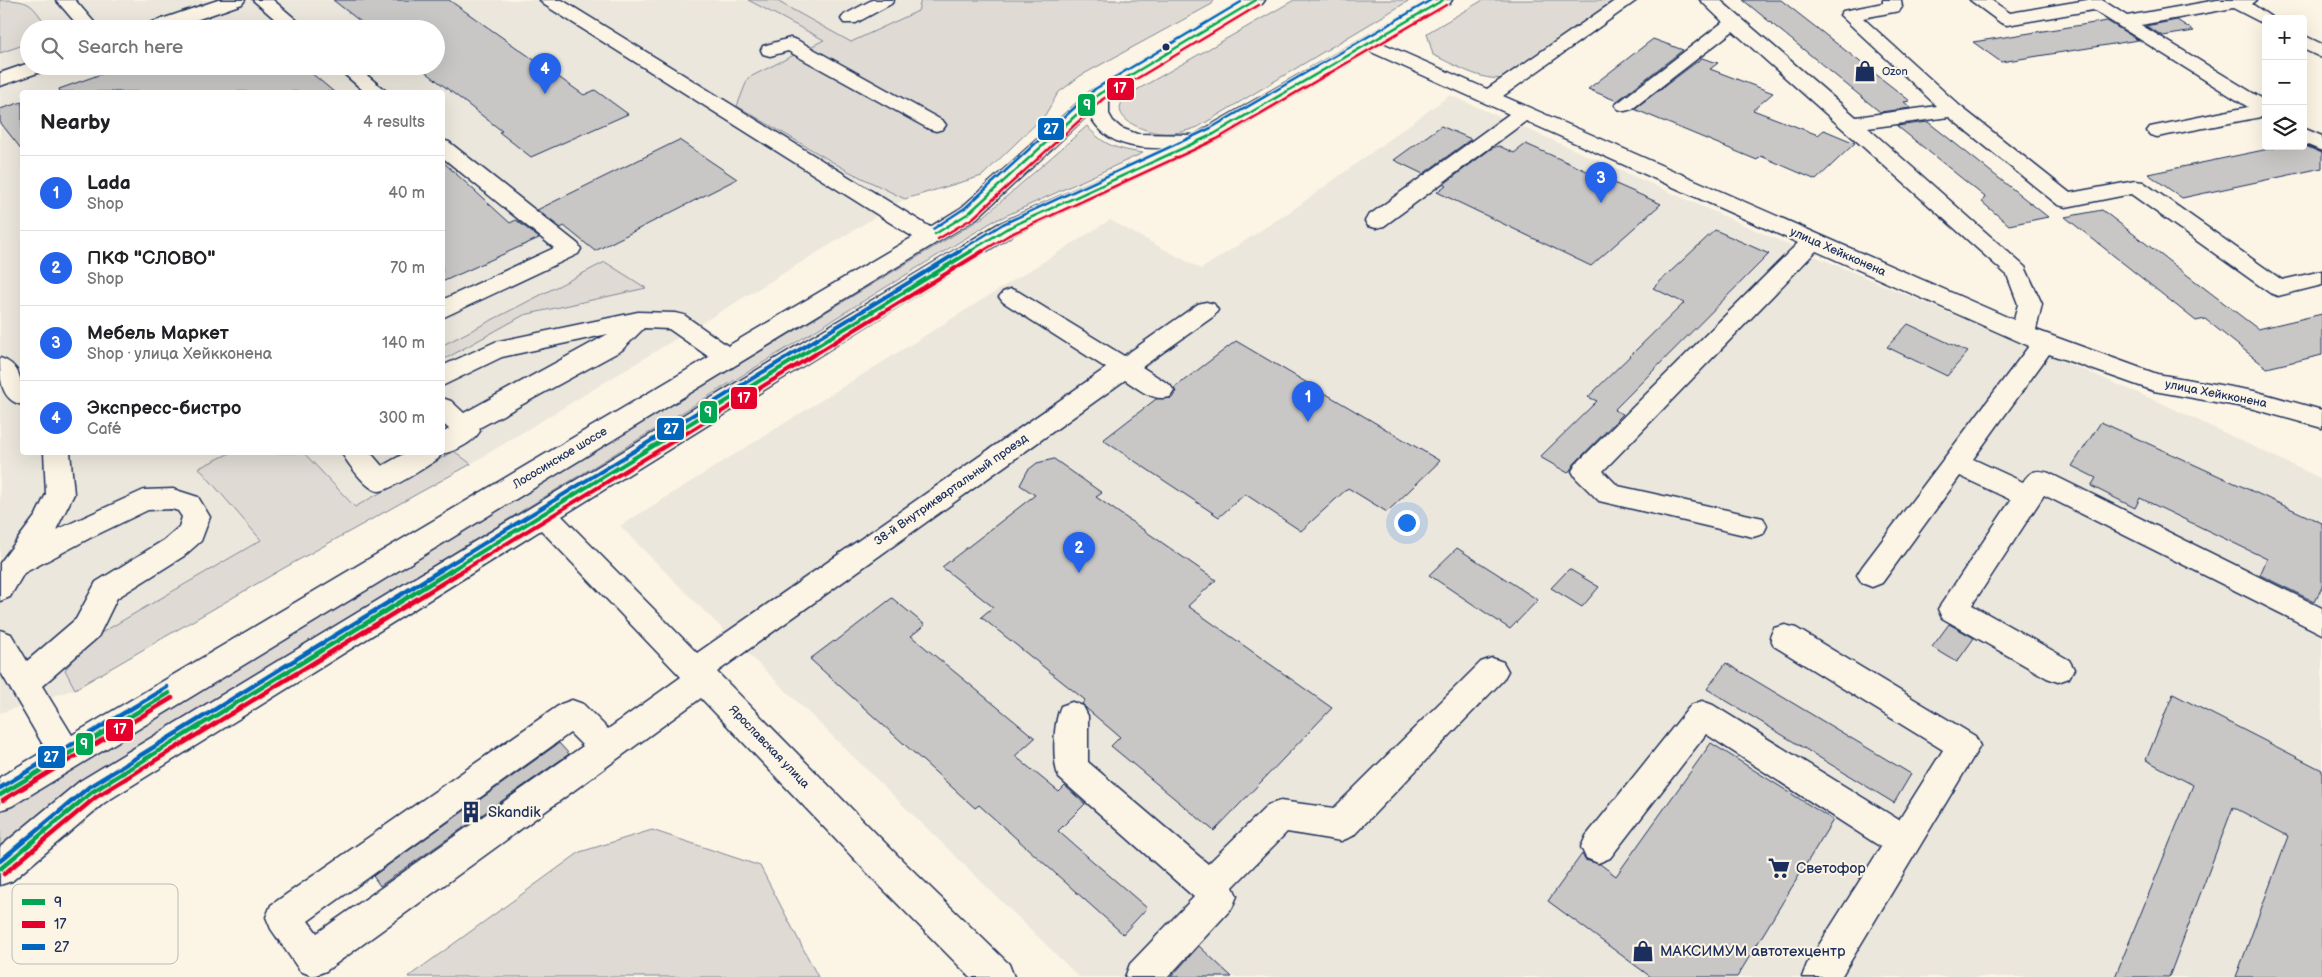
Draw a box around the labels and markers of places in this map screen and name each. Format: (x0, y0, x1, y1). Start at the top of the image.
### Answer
unlabelled marker (1161, 42, 1171, 52)
pin: 4 (529, 53, 561, 94)
shop icon: Ozon (1852, 58, 1878, 84)
place label: Ozon (1882, 65, 1908, 78)
pin: 3 (1585, 162, 1617, 203)
pin: 1 (1292, 381, 1324, 422)
pin: 2 (1063, 532, 1095, 573)
building icon: Skandik (458, 799, 484, 825)
place label: Skandik (488, 803, 541, 822)
supermarket icon: Светофор (1766, 855, 1792, 881)
place label: Светофор (1796, 859, 1866, 878)
shop icon: МАКСИМУМ автотехцентр (1630, 938, 1656, 964)
place label: МАКСИМУМ автотехцентр (1660, 942, 1846, 961)

